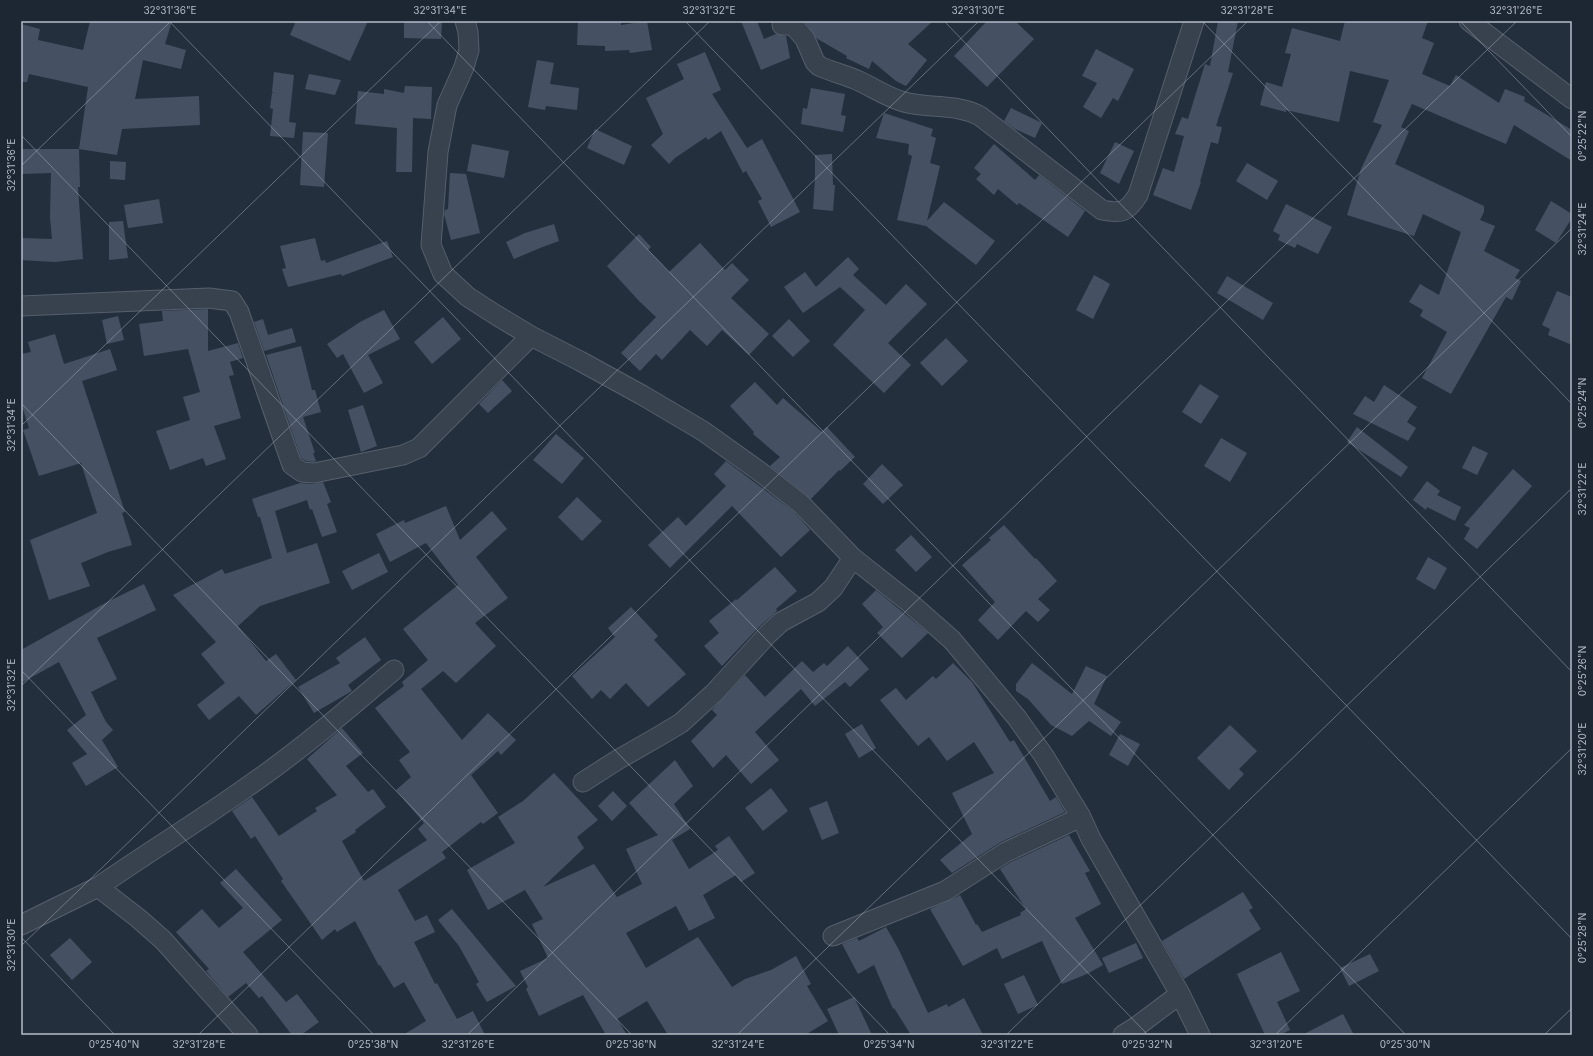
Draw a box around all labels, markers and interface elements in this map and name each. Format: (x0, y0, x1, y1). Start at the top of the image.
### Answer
text: 32°31'36"E (143, 4, 197, 16)
text: 32°31'34"E (413, 4, 467, 16)
text: 32°31'32"E (682, 4, 736, 16)
text: 32°31'30"E (951, 4, 1005, 16)
text: 32°31'28"E (1220, 4, 1274, 16)
text: 32°31'26"E (1489, 4, 1543, 16)
text: 0°25'22"N (1576, 111, 1588, 161)
text: 32°31'36"E (5, 138, 17, 192)
text: 32°31'24"E (1576, 202, 1588, 256)
text: 0°25'24"N (1576, 378, 1588, 428)
text: 32°31'34"E (5, 398, 17, 452)
text: 32°31'22"E (1576, 463, 1588, 515)
text: 0°25'26"N (1576, 646, 1588, 696)
text: 32°31'32"E (5, 658, 17, 712)
text: 32°31'20"E (1576, 722, 1588, 776)
text: 0°25'28"N (1576, 913, 1588, 963)
text: 32°31'30"E (5, 918, 17, 972)
text: 0°25'40"N (89, 1038, 139, 1050)
text: 32°31'28"E (172, 1038, 226, 1050)
text: 0°25'38"N (348, 1038, 398, 1050)
text: 32°31'26"E (441, 1038, 495, 1050)
text: 0°25'36"N (606, 1038, 656, 1050)
text: 32°31'24"E (711, 1038, 765, 1050)
text: 0°25'34"N (864, 1038, 914, 1050)
text: 32°31'22"E (981, 1038, 1033, 1050)
text: 0°25'32"N (1122, 1038, 1172, 1050)
text: 32°31'20"E (1249, 1038, 1303, 1050)
text: 0°25'30"N (1380, 1038, 1430, 1050)

